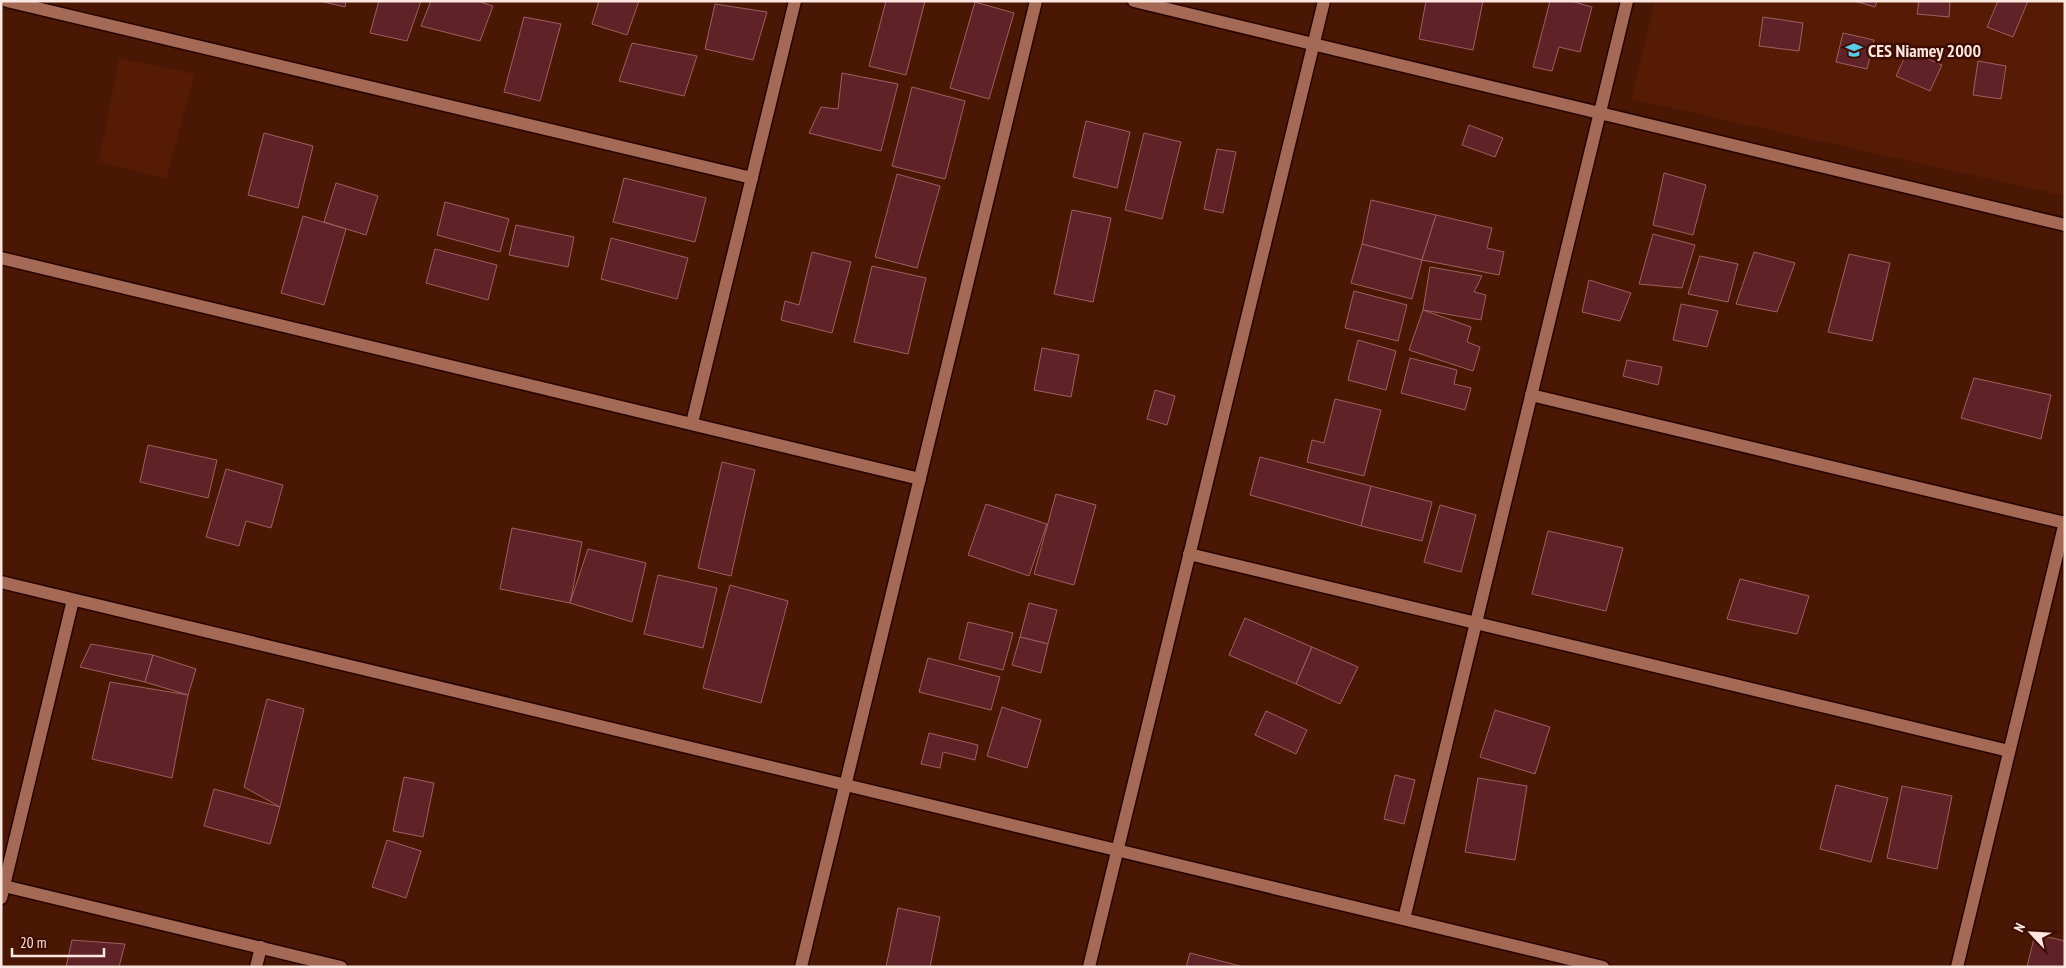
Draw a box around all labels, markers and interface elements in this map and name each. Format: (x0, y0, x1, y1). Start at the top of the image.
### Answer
place label: CES Niamey 2000 (1868, 39, 1981, 62)
school or university icon: CES Niamey 2000 (1844, 40, 1864, 60)
north arrow (2006, 908, 2056, 958)
text: N (2009, 920, 2029, 935)
scale bar (12, 926, 105, 958)
text: 20 m (20, 933, 46, 952)

